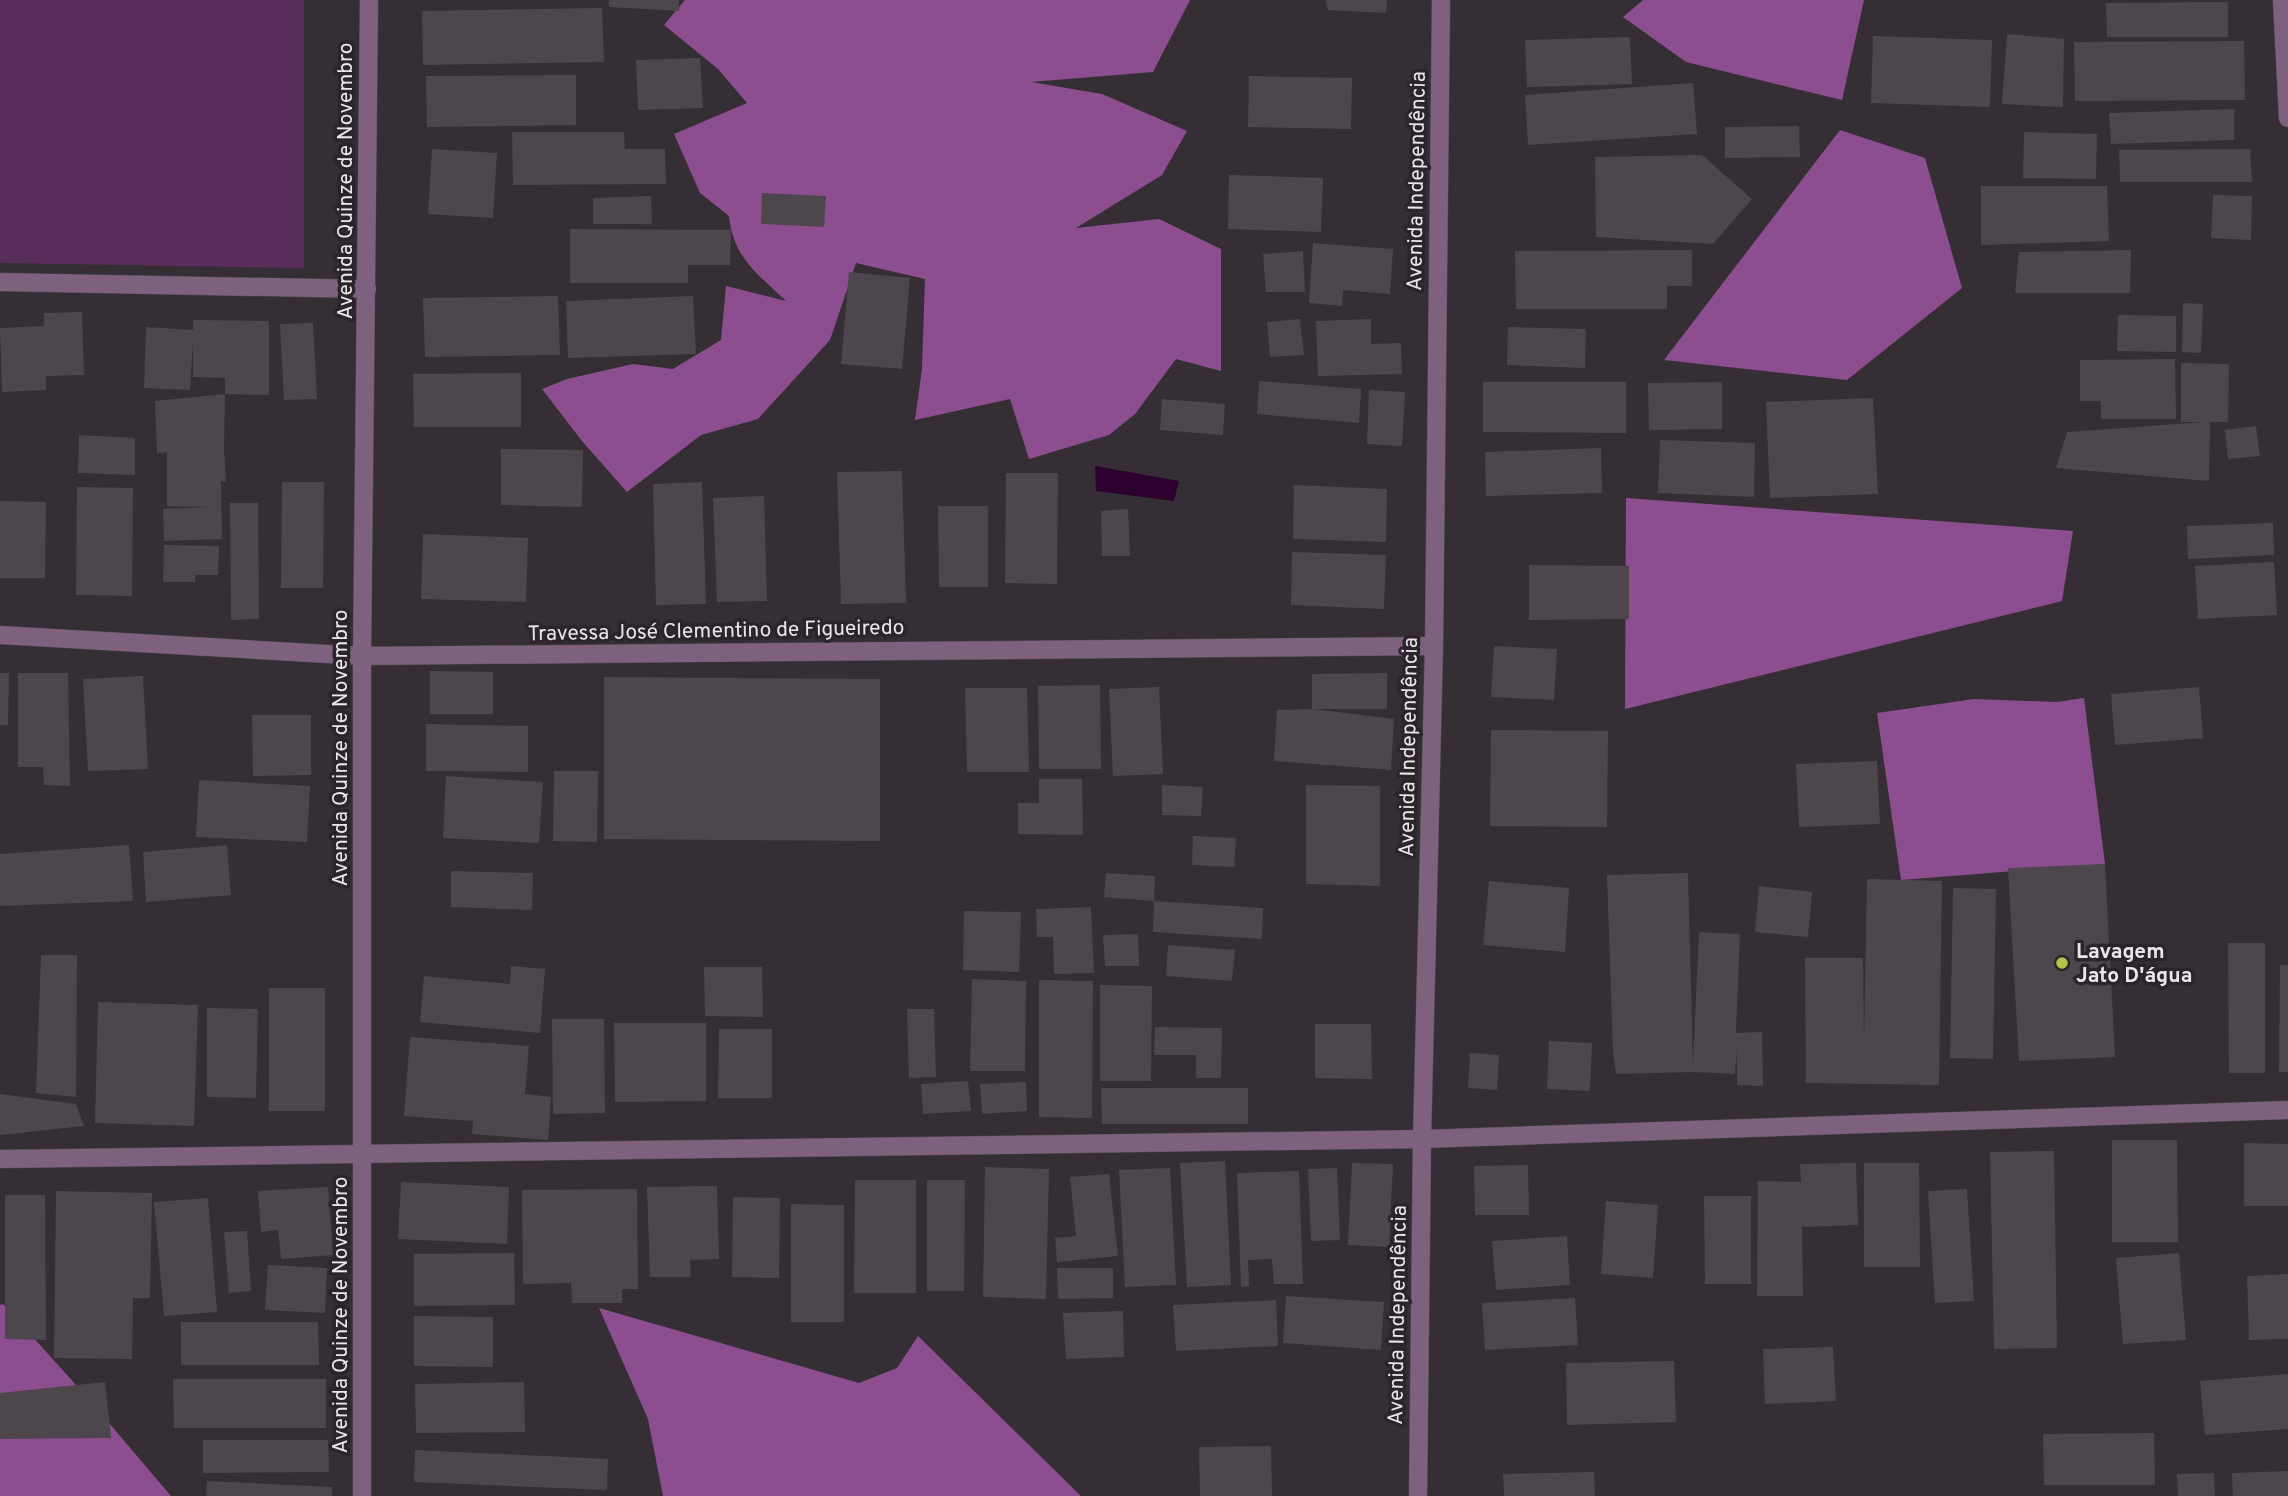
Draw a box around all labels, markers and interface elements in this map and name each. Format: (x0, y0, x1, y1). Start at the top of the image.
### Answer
street label: Avenida Quinze de Novembro (333, 43, 360, 319)
street label: Avenida Independência (1402, 71, 1433, 291)
street label: Avenida Quinze de Novembro (328, 610, 355, 886)
street label: Travessa José Clementino de Figueiredo (527, 615, 905, 648)
street label: Avenida Independência (1394, 637, 1425, 857)
place label: Lavagem Jato D'água (2076, 939, 2192, 990)
marker: Lavagem Jato D'água (2054, 955, 2070, 971)
street label: Avenida Quinze de Novembro (328, 1177, 355, 1453)
street label: Avenida Independência (1383, 1205, 1414, 1425)

